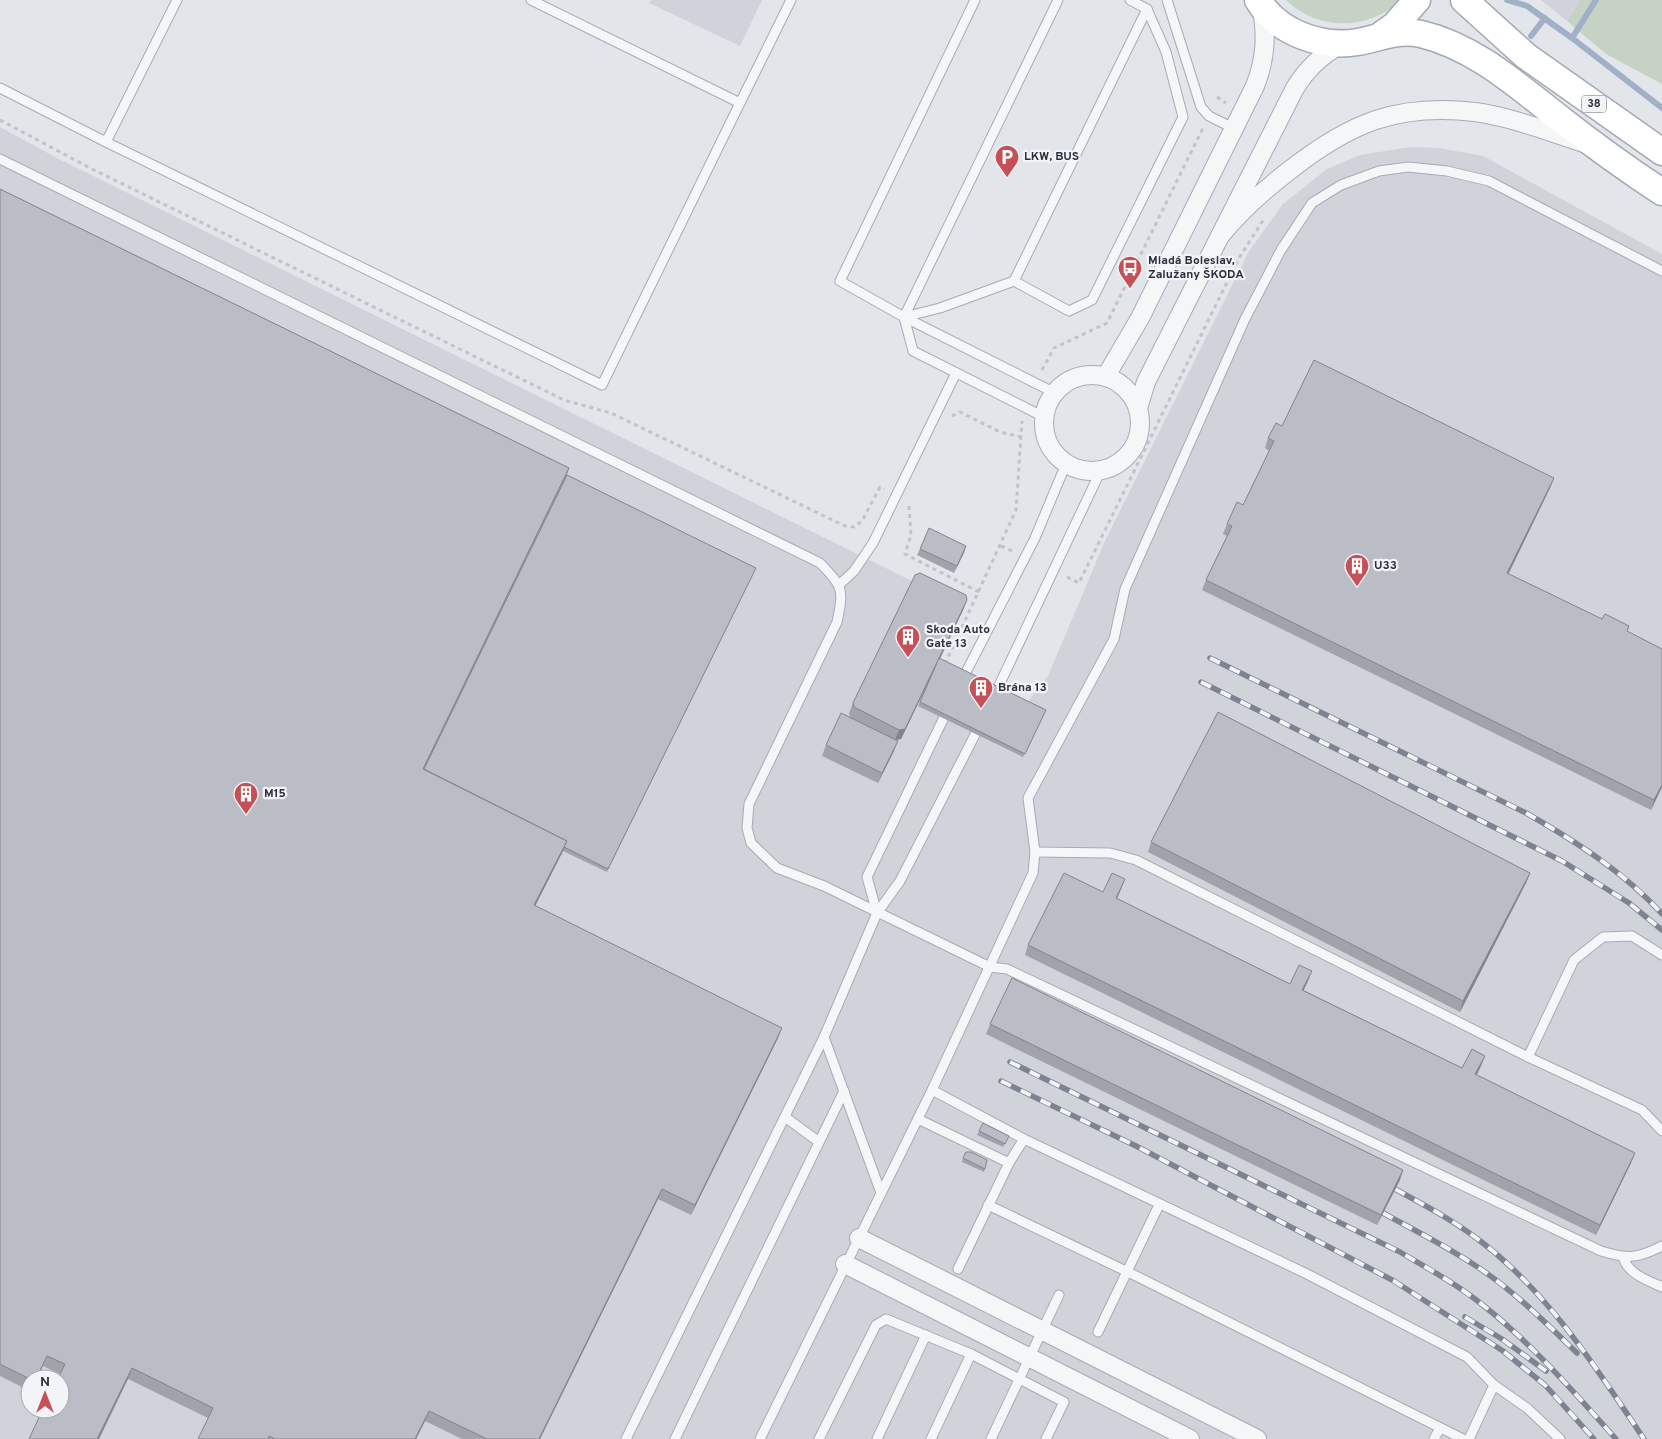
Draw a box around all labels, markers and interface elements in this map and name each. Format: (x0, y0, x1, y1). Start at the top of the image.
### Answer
road number: 38 (1582, 96, 1606, 112)
parking icon: LKW, BUS (994, 144, 1020, 178)
place label: LKW, BUS (1024, 149, 1079, 165)
place label: Mladá Boleslav, Zalužany ŠKODA (1148, 253, 1244, 283)
bus stop icon: Mladá Boleslav, Zalužany ŠKODA (1117, 255, 1143, 289)
building icon: U33 (1344, 553, 1370, 587)
place label: U33 (1374, 558, 1397, 574)
place label: Skoda Auto Gate 13 (926, 622, 990, 652)
building icon: Skoda Auto Gate 13 (895, 624, 921, 658)
building icon: Brána 13 (968, 675, 994, 709)
place label: Brána 13 (998, 680, 1047, 696)
building icon: M15 (233, 781, 259, 815)
place label: M15 (264, 786, 286, 802)
north arrow (20, 1369, 70, 1419)
text: N (40, 1374, 50, 1391)

